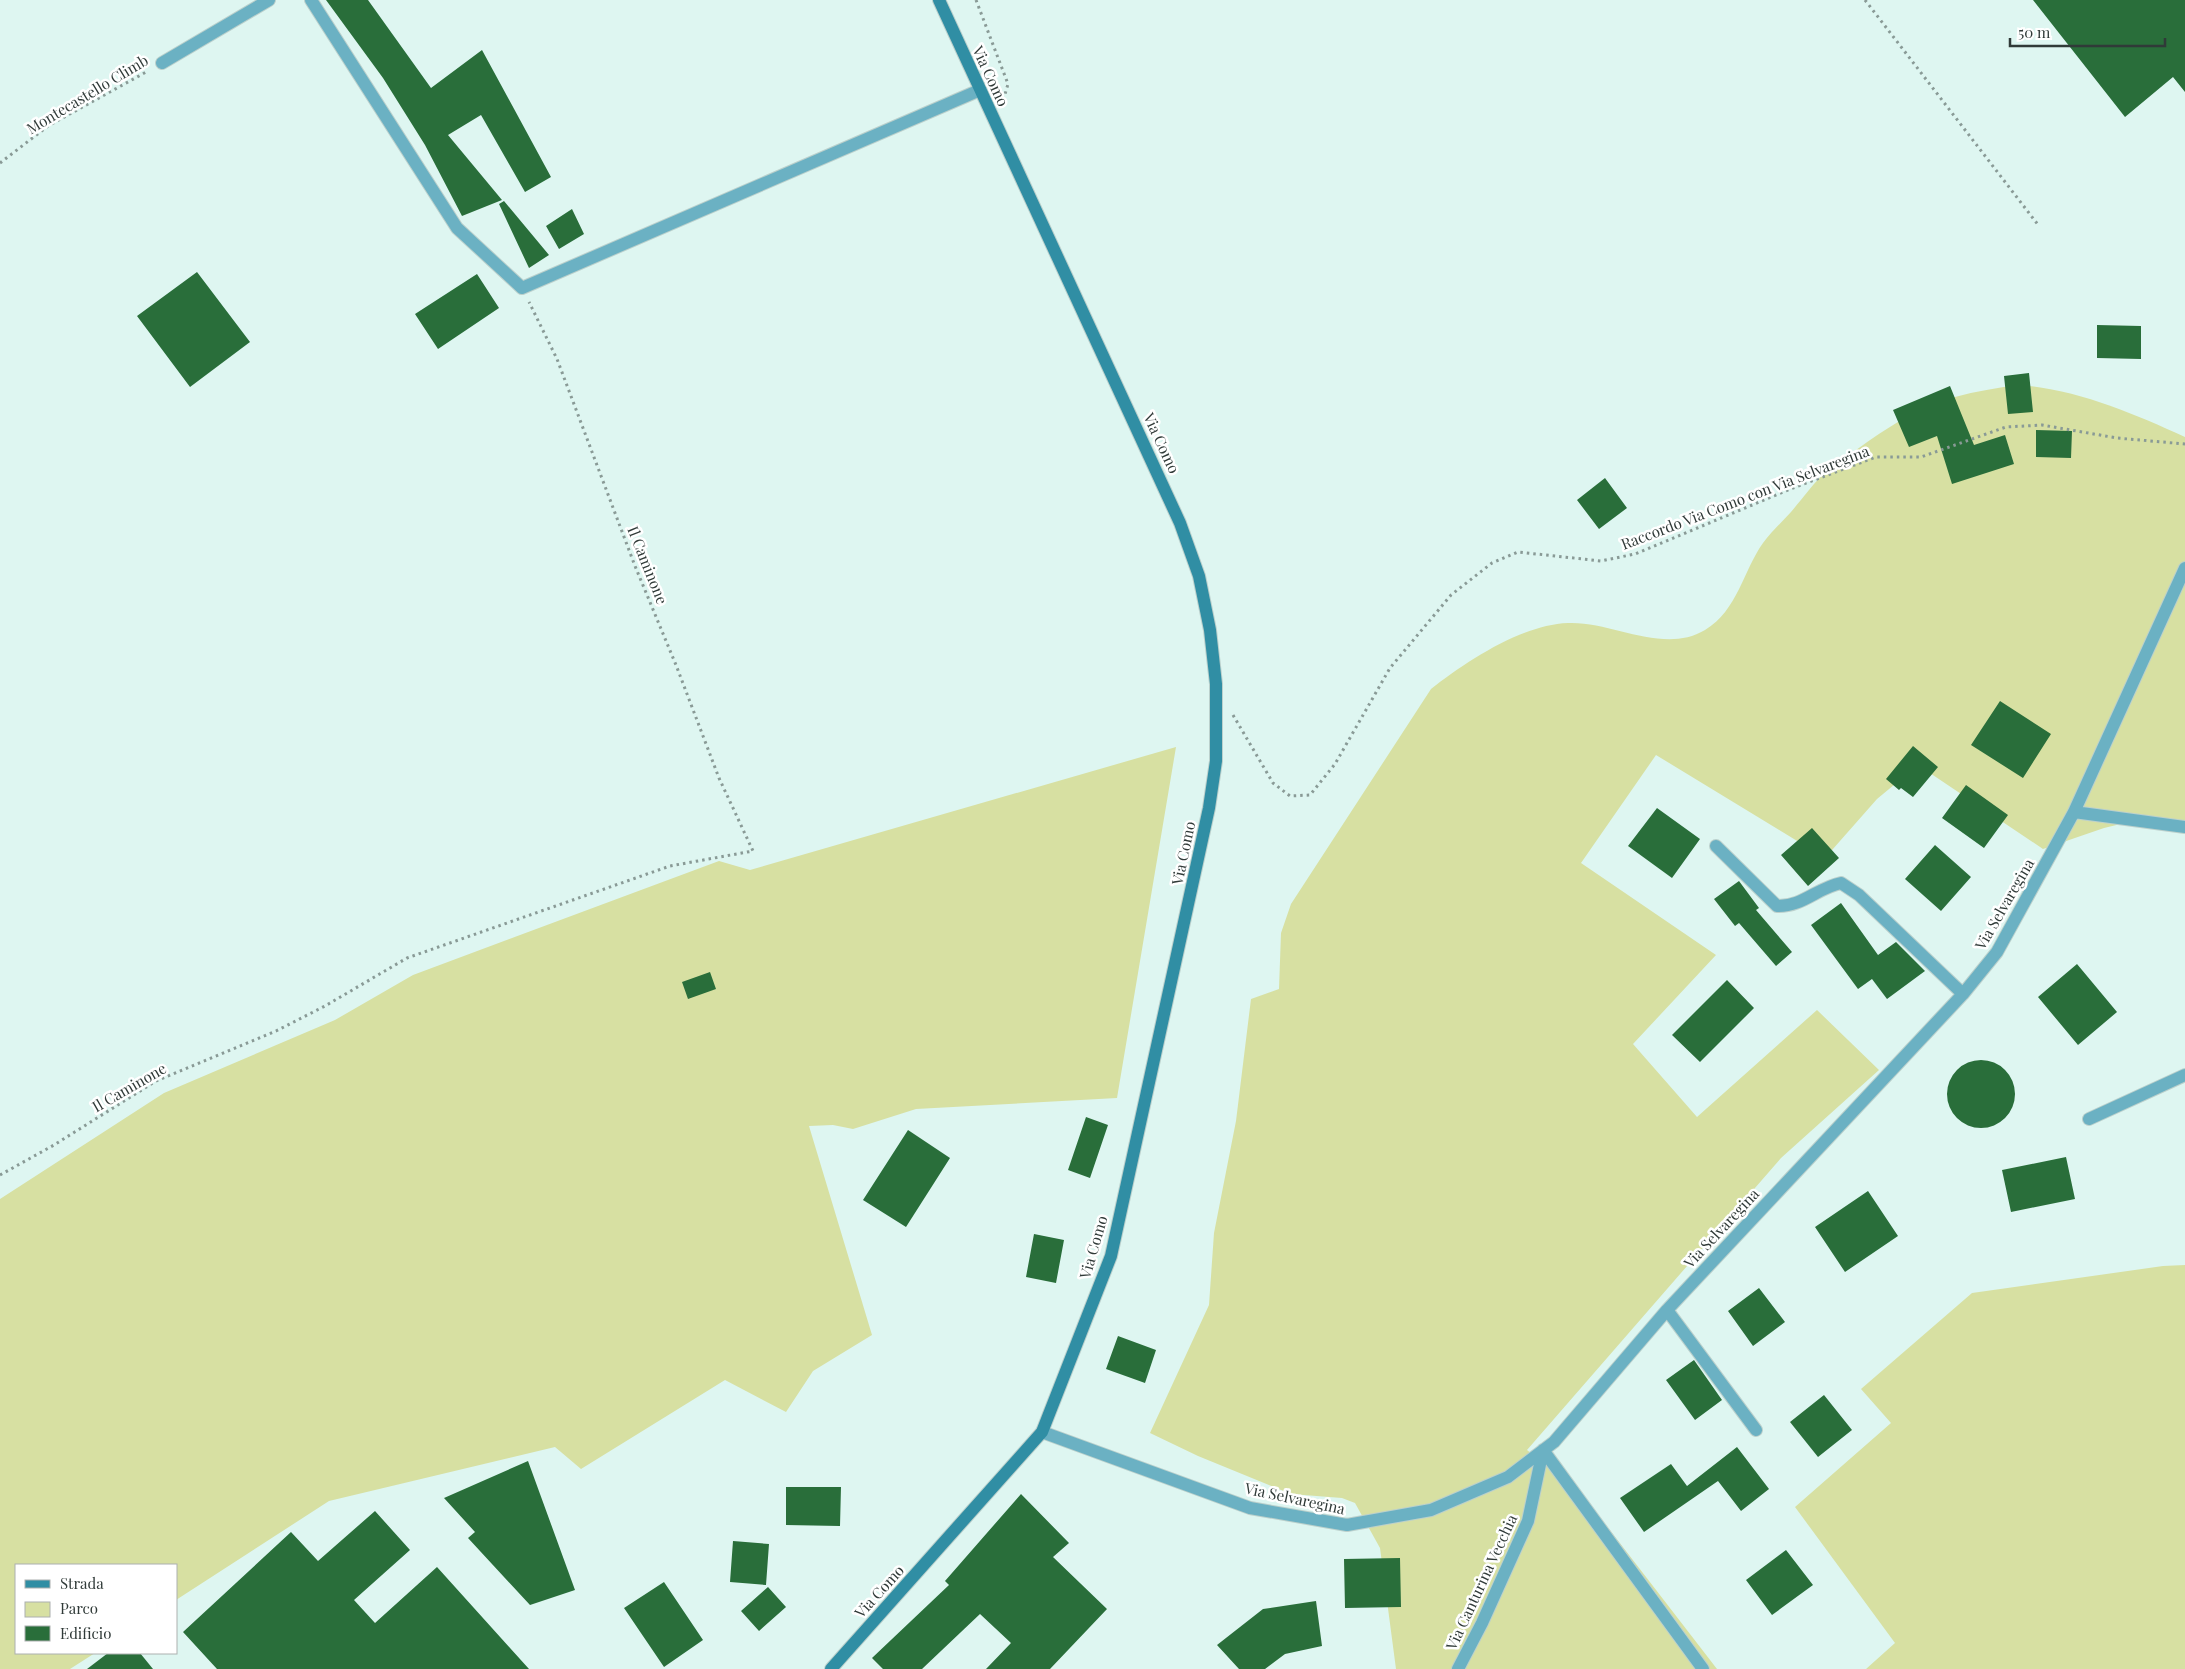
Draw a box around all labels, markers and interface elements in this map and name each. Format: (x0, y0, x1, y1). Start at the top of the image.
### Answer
scale bar (2010, 15, 2165, 47)
text: 50 m (2018, 22, 2051, 42)
street label: Via Como (968, 42, 1014, 109)
street label: Montecastello Climb (23, 50, 151, 138)
street label: Via Como (1139, 409, 1185, 476)
street label: Raccordo Via Como con Via Selvaregina (1618, 440, 1872, 554)
street label: Il Caminone (623, 523, 673, 607)
street label: Via Como (1166, 819, 1199, 888)
street label: Via Selvaregina (1969, 854, 2038, 954)
street label: Il Caminone (88, 1058, 170, 1116)
street label: Via Selvaregina (1678, 1184, 1763, 1273)
street label: Via Como (1074, 1213, 1112, 1282)
street label: Via Selvaregina (1242, 1477, 1347, 1518)
street label: Via Canturina Vecchia (1440, 1511, 1521, 1654)
street label: Via Como (849, 1560, 908, 1622)
legend (15, 1564, 178, 1654)
text: Strada (60, 1573, 104, 1593)
text: Parco (60, 1598, 98, 1618)
text: Edificio (60, 1623, 111, 1643)

